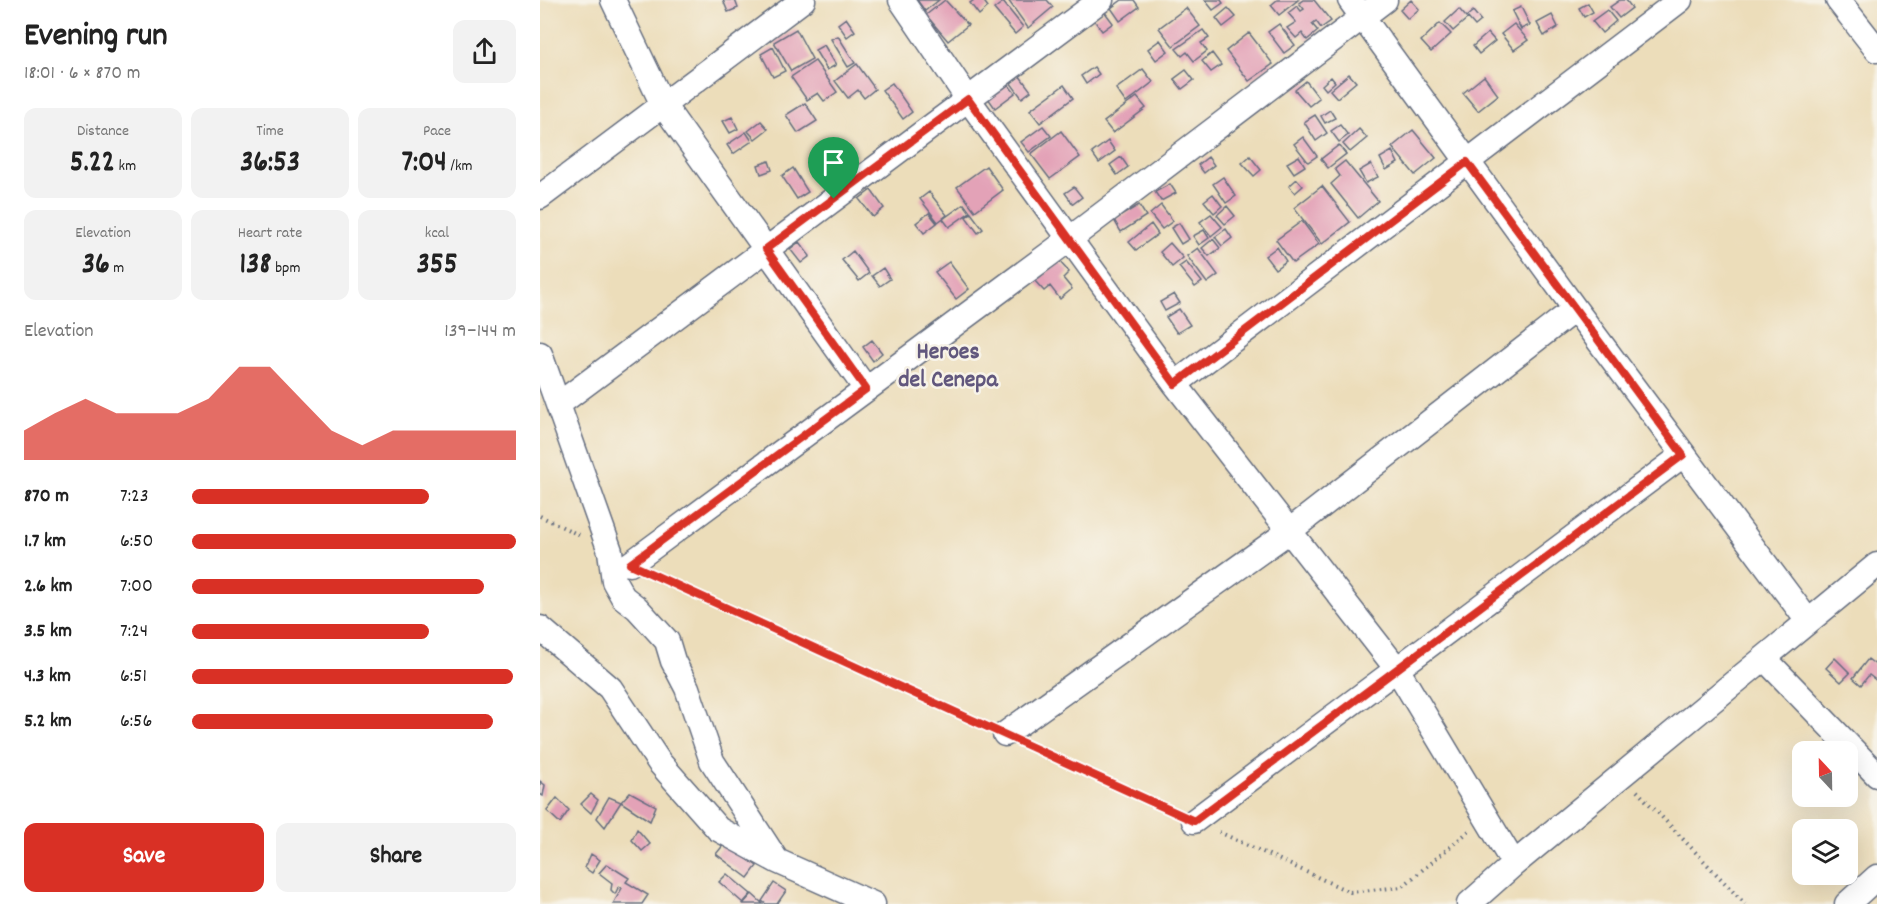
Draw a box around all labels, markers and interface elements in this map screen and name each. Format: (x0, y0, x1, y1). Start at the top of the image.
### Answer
text: Evening run (24, 14, 168, 61)
button: share (453, 20, 516, 83)
text: 18:01 · 6 × 870 m (24, 60, 140, 88)
text: Distance (77, 120, 129, 143)
text: Time (256, 120, 284, 143)
text: Pace (423, 120, 451, 143)
pin (808, 137, 859, 199)
text: 5.22 (70, 143, 115, 186)
text: 36:53 (240, 143, 300, 186)
text: 7:04 (401, 143, 447, 186)
icon: arrive (817, 146, 850, 179)
text: km (115, 155, 136, 178)
text: /km (447, 155, 473, 178)
text: Elevation (75, 222, 131, 245)
text: Heart rate (238, 222, 302, 245)
text: kcal (425, 222, 449, 245)
text: 36 (82, 245, 110, 288)
text: 138 (240, 245, 271, 288)
text: 355 (416, 245, 458, 288)
text: m (110, 257, 124, 280)
text: bpm (271, 257, 300, 280)
text: Elevation (24, 318, 94, 346)
text: 139–144 m (444, 318, 516, 346)
district label: Heroes del Cenepa (898, 336, 998, 398)
text: 870 m (24, 483, 69, 511)
text: 7:23 (120, 483, 149, 511)
text: 1.7 km (24, 528, 66, 556)
text: 6:50 (120, 528, 153, 556)
text: 2.6 km (24, 573, 72, 601)
text: 7:00 (120, 573, 153, 601)
text: 3.5 km (24, 618, 72, 646)
text: 7:24 (120, 618, 148, 646)
text: 4.3 km (24, 663, 71, 691)
text: 6:51 (120, 663, 147, 691)
text: 5.2 km (24, 708, 72, 736)
text: 6:56 (120, 708, 152, 736)
north arrow (1792, 741, 1858, 807)
map controls (1792, 741, 1858, 885)
button: layers (1792, 819, 1858, 885)
button: Save (24, 823, 264, 892)
button: Share (276, 823, 516, 892)

